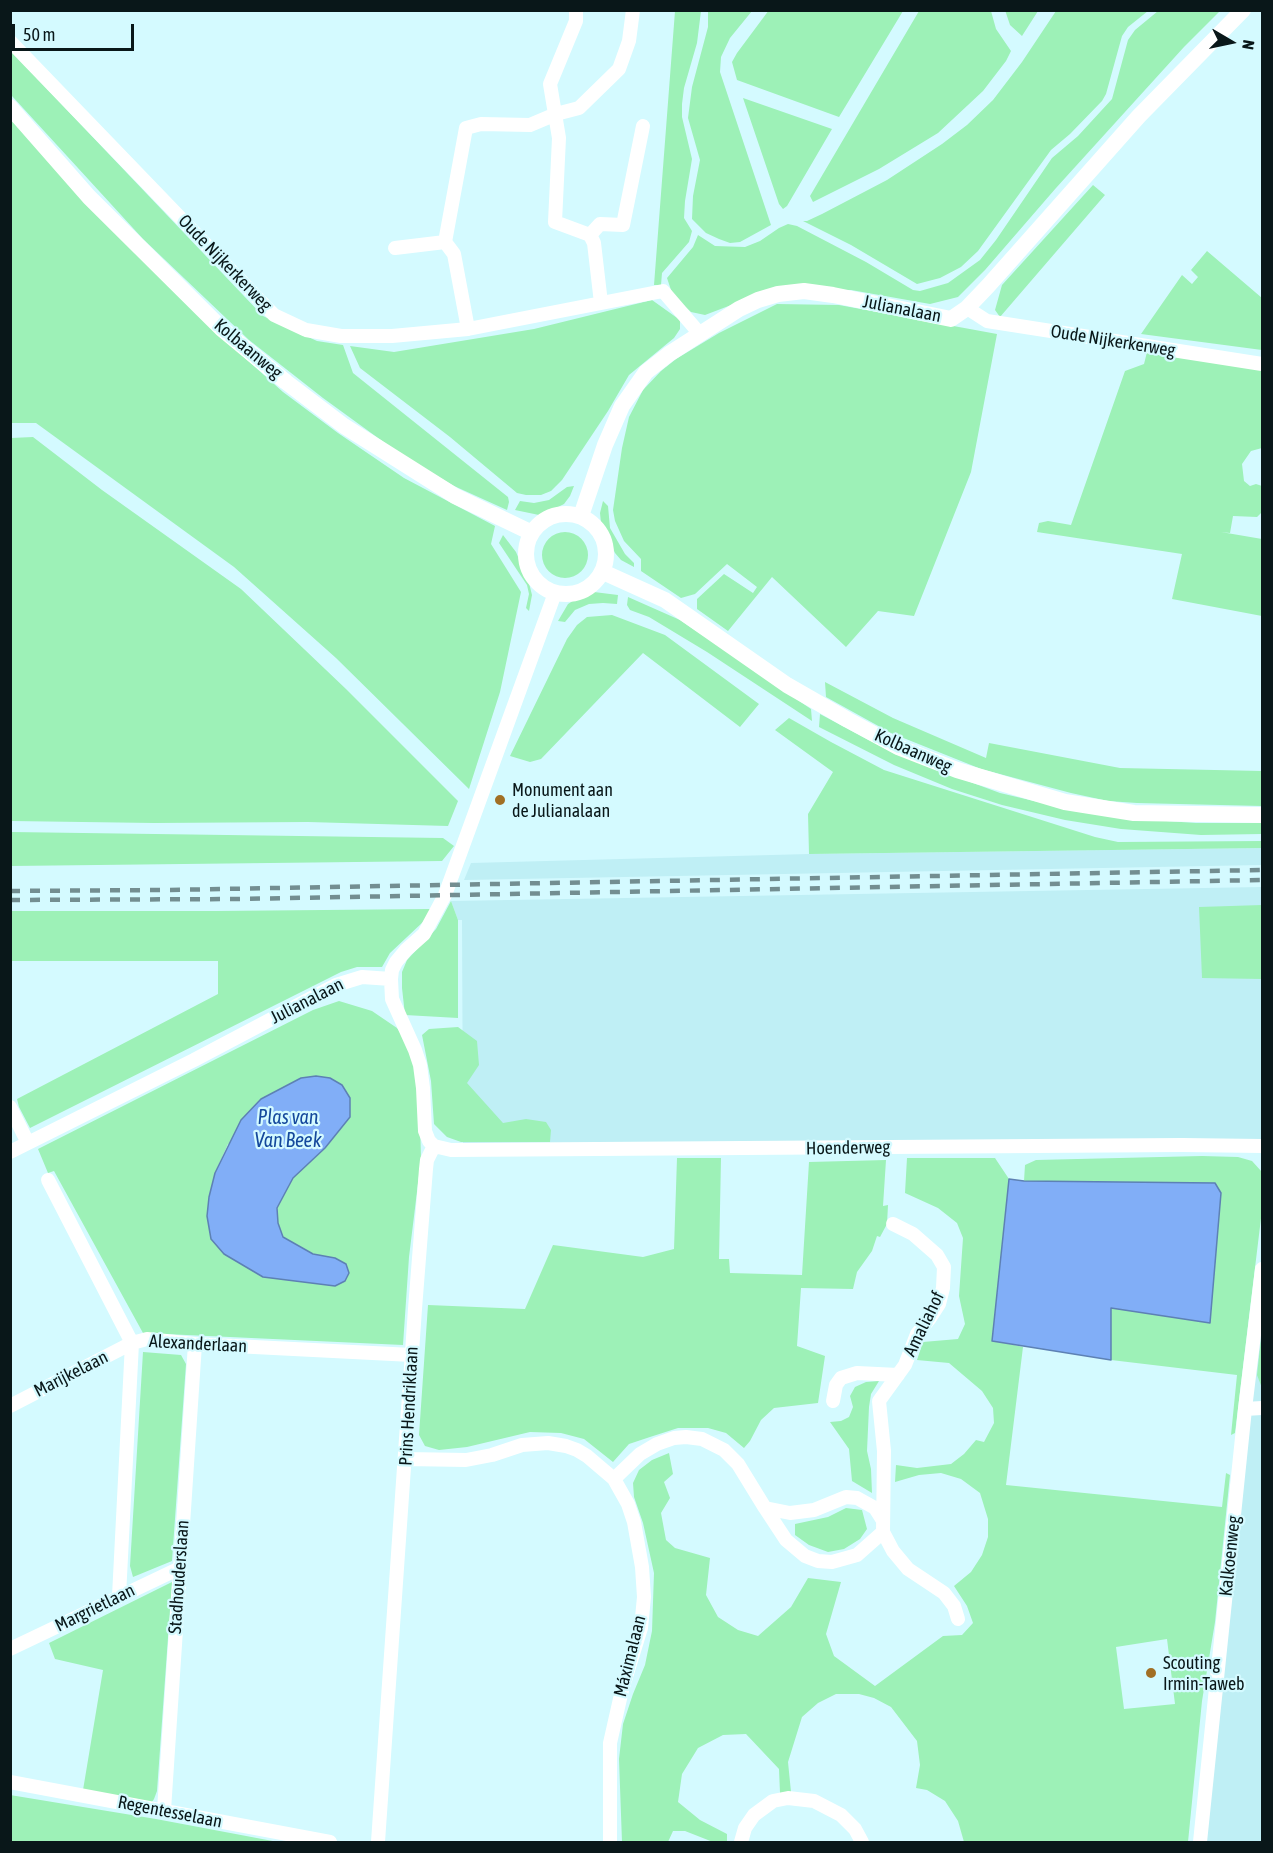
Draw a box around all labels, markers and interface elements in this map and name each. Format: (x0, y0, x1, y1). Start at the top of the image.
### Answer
scale bar (15, 12, 136, 50)
north arrow (1201, 12, 1261, 72)
text: 50 m (23, 24, 55, 45)
text: N (1239, 39, 1258, 51)
street label: Oude Nijkerkerweg (174, 210, 276, 316)
street label: Julianalaan (861, 291, 943, 327)
street label: Kolbaanweg (210, 314, 286, 384)
street label: Oude Nijkerkerweg (1049, 320, 1177, 362)
street label: Kolbaanweg (871, 724, 955, 778)
place label: Monument aan de Julianalaan (512, 779, 613, 822)
marker: Monument aan de Julianalaan (493, 793, 507, 807)
street label: Julianalaan (267, 973, 347, 1029)
water label: Plas van Van Beek (255, 1106, 321, 1153)
street label: Hoenderweg (806, 1136, 890, 1160)
street label: Amaliahof (899, 1288, 949, 1360)
street label: Alexanderlaan (148, 1331, 248, 1357)
street label: Marijkelaan (30, 1346, 112, 1402)
street label: Prins Hendriklaan (395, 1346, 423, 1466)
street label: Kalkoenweg (1215, 1515, 1245, 1597)
street label: Stadhouderslaan (164, 1519, 194, 1635)
street label: Margrietlaan (52, 1579, 138, 1637)
street label: Máximalaan (609, 1613, 651, 1699)
place label: Scouting Irmin-Taweb (1163, 1652, 1245, 1694)
marker: Scouting Irmin-Taweb (1144, 1666, 1158, 1680)
street label: Regentesselaan (116, 1791, 224, 1833)

